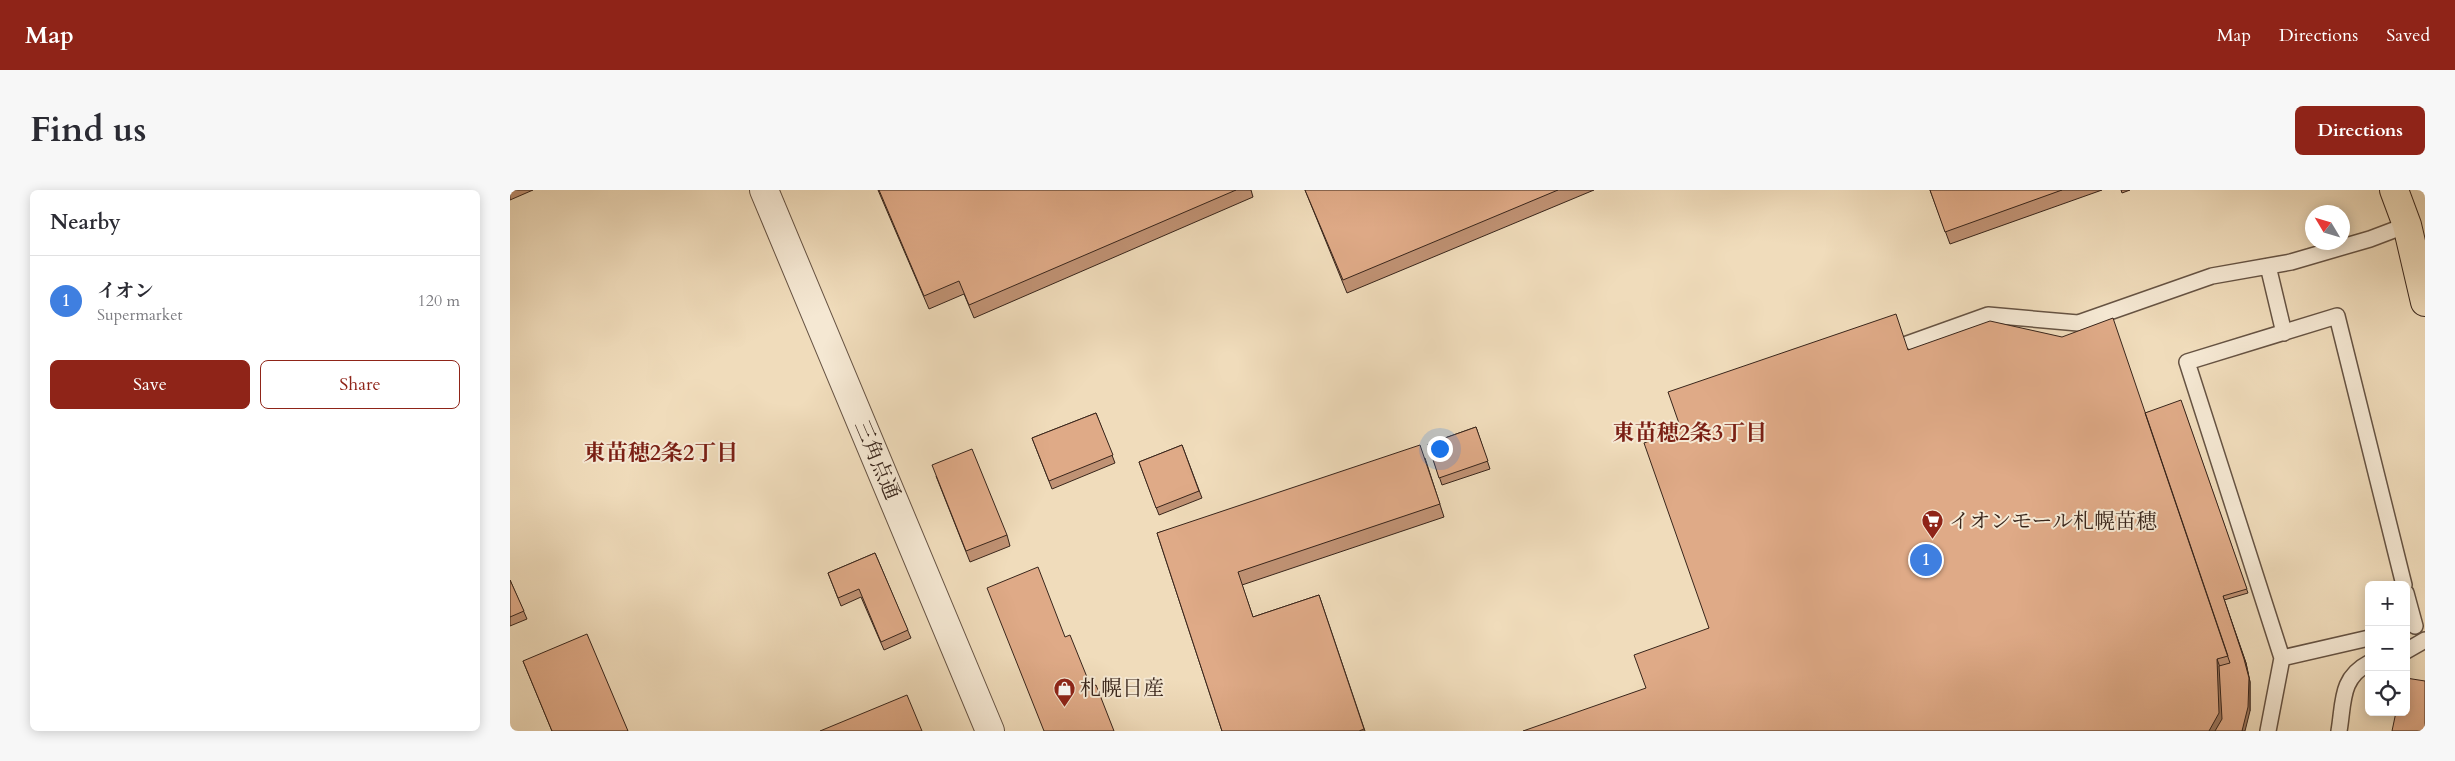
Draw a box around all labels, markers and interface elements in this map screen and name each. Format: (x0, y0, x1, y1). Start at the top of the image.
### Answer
text: Map (25, 19, 74, 52)
text: Map (2217, 23, 2251, 48)
text: Directions (2279, 23, 2358, 48)
text: Saved (2386, 23, 2430, 48)
text: Find us (30, 106, 146, 154)
button: Directions (2295, 106, 2425, 155)
north arrow (2305, 205, 2350, 250)
text: Nearby (50, 208, 121, 237)
text: イオン (97, 278, 153, 304)
text: 1 (62, 290, 70, 312)
text: 120 m (418, 290, 460, 312)
text: Supermarket (97, 304, 183, 326)
button: Save (50, 360, 250, 409)
button: Share (260, 360, 460, 409)
street label: 三角点通 (847, 416, 907, 504)
district label: 東苗穂2条3丁目 (1613, 418, 1767, 448)
your location (1427, 436, 1453, 462)
district label: 東苗穂2条2丁目 (584, 438, 738, 468)
place label: イオンモール札幌苗穂 (1949, 507, 2157, 536)
supermarket icon: イオンモール札幌苗穂 (1921, 509, 1945, 540)
pin: 1 (1910, 541, 1942, 579)
map controls (2365, 581, 2410, 716)
button: + (2365, 581, 2410, 626)
button: − (2365, 626, 2410, 671)
button: locate (2365, 671, 2410, 716)
place label: 札幌日産 (1080, 674, 1164, 703)
shop icon: 札幌日産 (1052, 676, 1076, 707)

